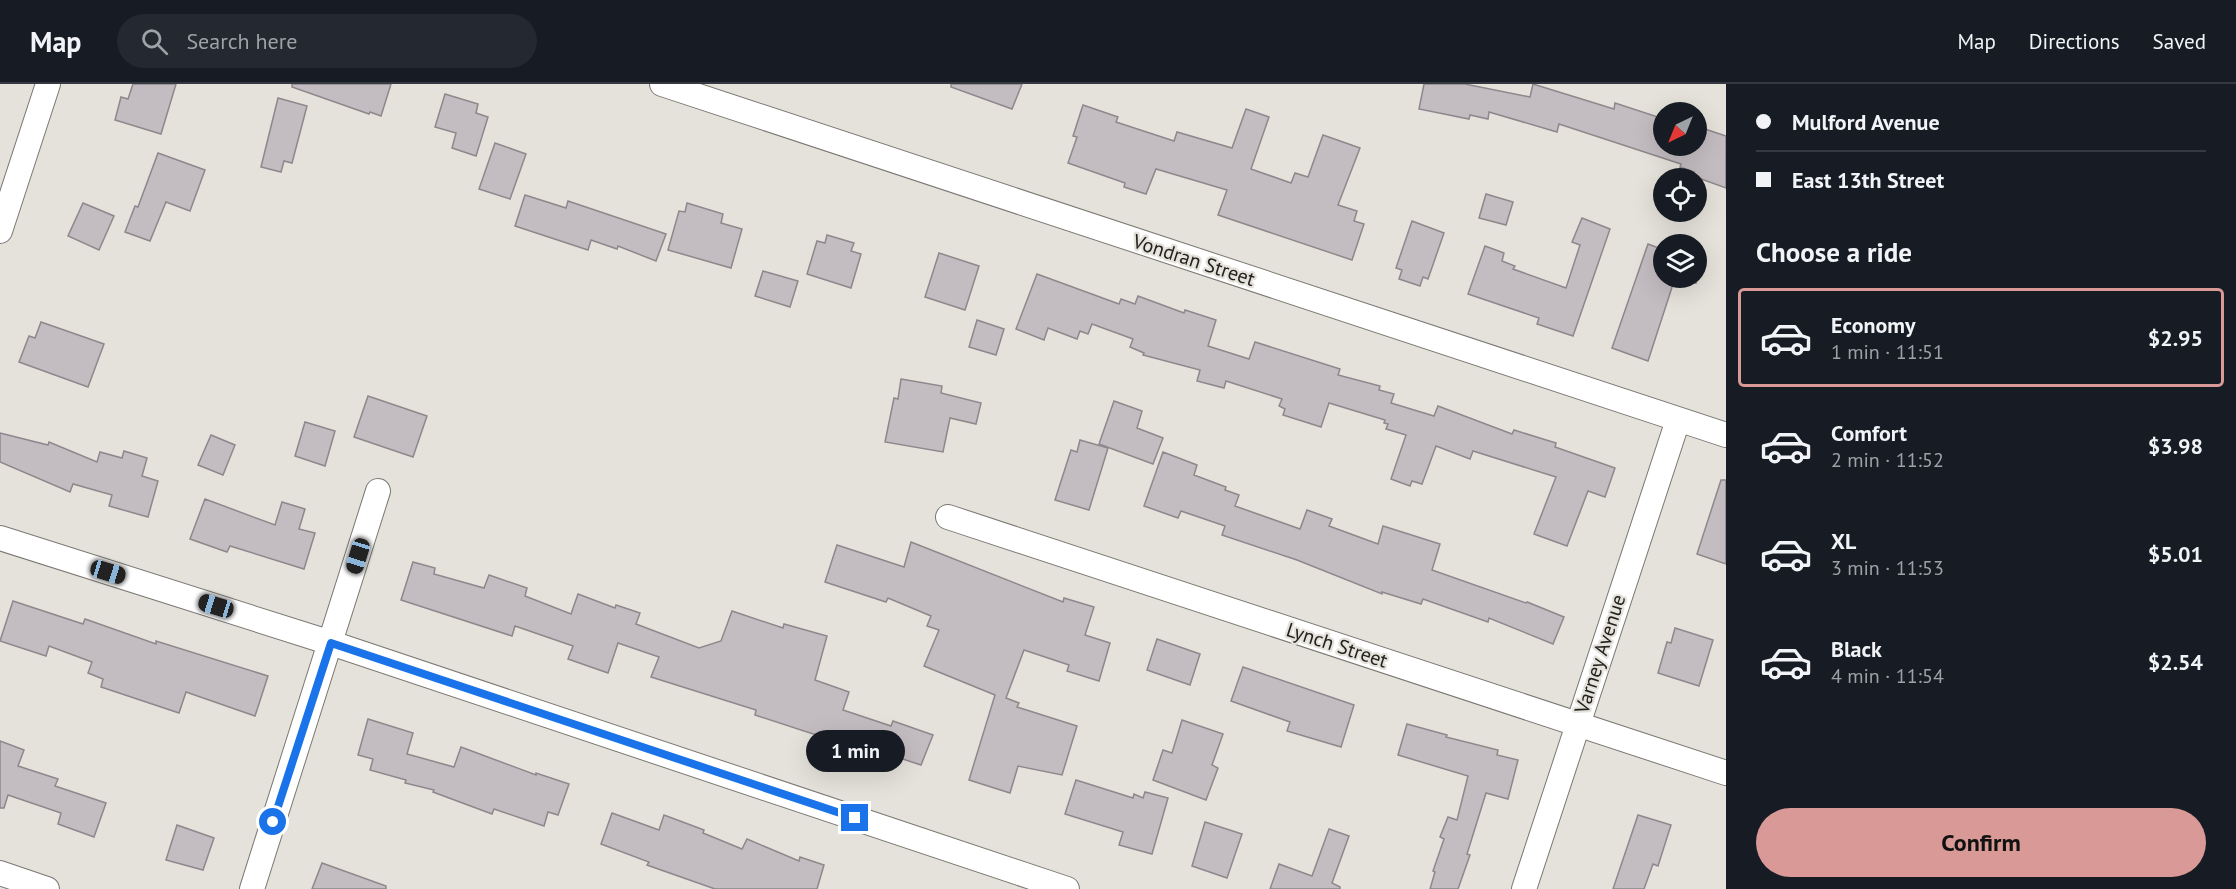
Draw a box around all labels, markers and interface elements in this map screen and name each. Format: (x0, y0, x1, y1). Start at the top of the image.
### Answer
search box (117, 14, 537, 68)
text: Map (30, 23, 81, 60)
icon: search (138, 25, 171, 58)
text: Search here (186, 27, 297, 55)
text: Map (1957, 28, 1996, 55)
text: Directions (2029, 28, 2120, 55)
text: Saved (2153, 28, 2206, 55)
north arrow (1653, 102, 1707, 156)
map controls (1653, 102, 1707, 288)
text: Mulford Avenue (1792, 108, 1940, 136)
text: East 13th Street (1792, 166, 1944, 194)
button: locate (1653, 168, 1707, 222)
street label: Vondran Street (1129, 228, 1258, 292)
button: layers (1653, 234, 1707, 288)
text: Choose a ride (1756, 235, 1912, 269)
icon: car (1759, 311, 1813, 365)
text: Economy (1831, 311, 1915, 339)
text: $2.95 (2148, 324, 2203, 352)
text: 1 min · 11:51 (1831, 339, 1944, 365)
icon: car (1759, 419, 1813, 473)
text: Comfort (1831, 419, 1907, 447)
text: $3.98 (2148, 432, 2203, 460)
text: 2 min · 11:52 (1831, 447, 1944, 473)
icon: car (1759, 527, 1813, 581)
text: XL (1831, 527, 1856, 555)
car (344, 536, 372, 576)
text: $5.01 (2148, 540, 2203, 568)
text: 3 min · 11:53 (1831, 555, 1944, 581)
car (88, 558, 128, 586)
street label: Varney Avenue (1568, 591, 1631, 718)
car (196, 592, 236, 620)
street label: Lynch Street (1283, 616, 1391, 674)
icon: car (1759, 635, 1813, 689)
text: Black (1831, 635, 1882, 663)
text: $2.54 (2148, 648, 2203, 676)
text: 4 min · 11:54 (1831, 663, 1944, 689)
callout: 1 min (806, 731, 904, 773)
text: 1 min (831, 738, 880, 764)
route end (841, 804, 868, 831)
route start (259, 808, 286, 835)
button: Confirm (1756, 808, 2206, 877)

